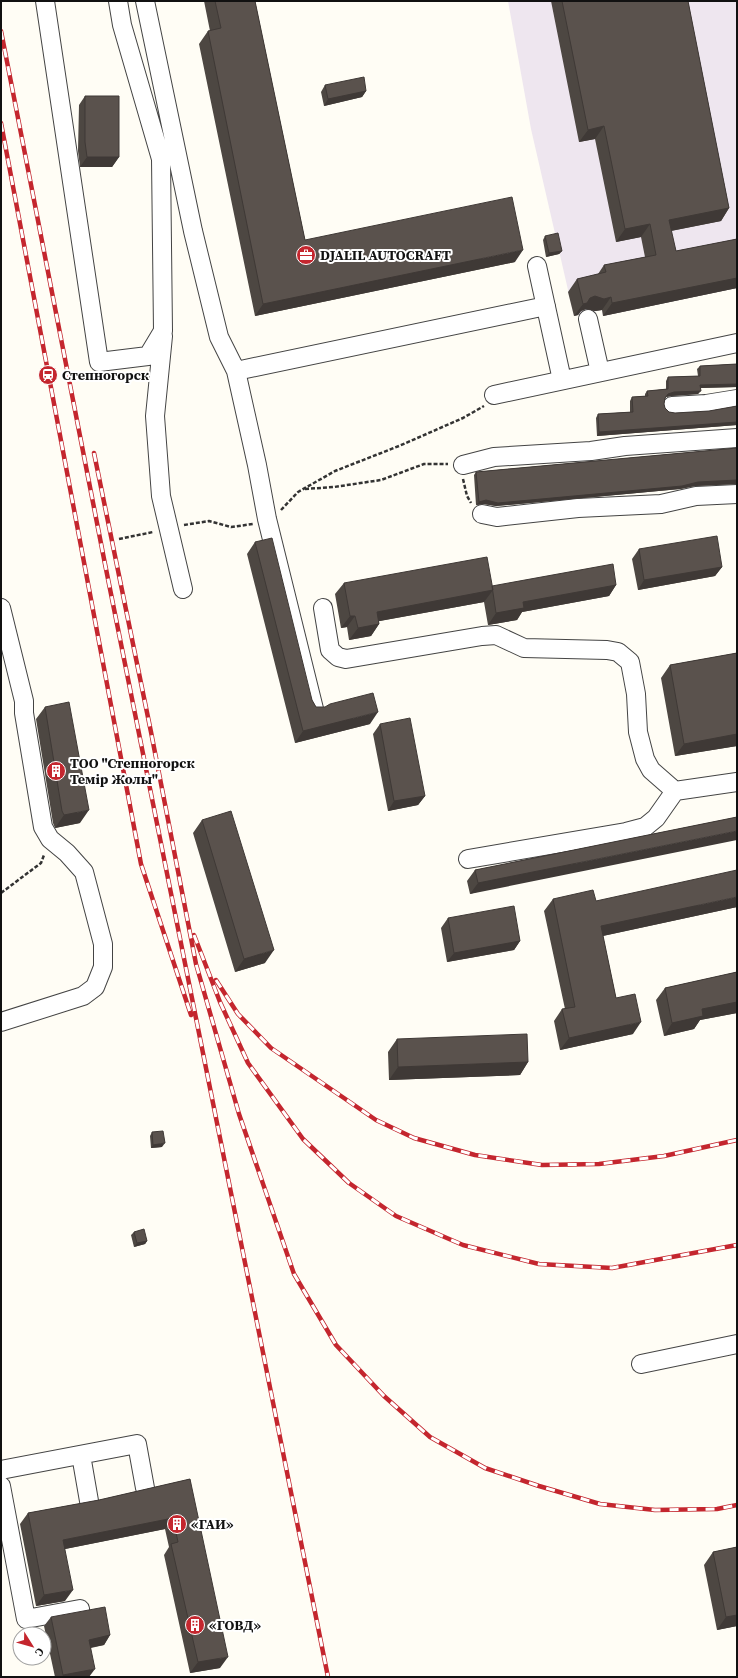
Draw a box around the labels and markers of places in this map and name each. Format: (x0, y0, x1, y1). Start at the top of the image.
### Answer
office icon: DJALIL AUTOCRAFT (295, 244, 317, 266)
place label: DJALIL AUTOCRAFT (320, 245, 451, 265)
station icon: Степногорск (37, 364, 59, 386)
place label: Степногорск (62, 365, 150, 385)
place label: ТОО "Степногорск Темiр Жолы" (70, 753, 195, 789)
building icon: ТОО "Степногорск Темiр Жолы" (45, 760, 67, 782)
building icon: «ГАИ» (166, 1513, 188, 1535)
place label: «ГАИ» (191, 1514, 234, 1534)
building icon: «ГОВД» (184, 1614, 206, 1636)
place label: «ГОВД» (209, 1615, 261, 1635)

